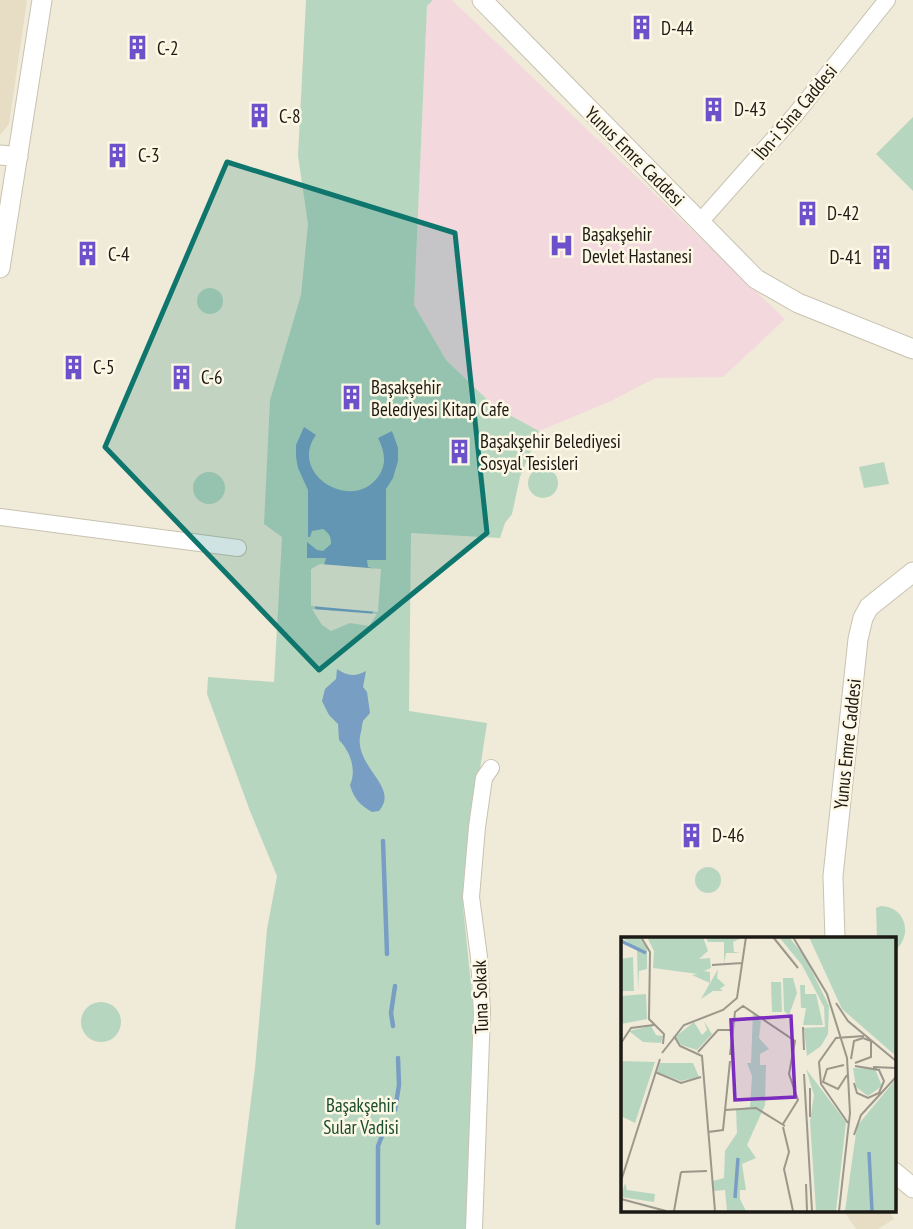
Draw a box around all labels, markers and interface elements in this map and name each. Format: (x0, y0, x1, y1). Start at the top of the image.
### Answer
building icon: D-44 (627, 14, 655, 42)
place label: D-44 (661, 16, 694, 40)
building icon: C-2 (123, 34, 151, 62)
place label: C-2 (157, 36, 179, 60)
street label: İbn-i Sina Caddesi (748, 59, 842, 165)
building icon: D-43 (700, 95, 728, 123)
place label: D-43 (734, 97, 767, 121)
street label: Yunus Emre Caddesi (580, 101, 690, 211)
building icon: C-8 (245, 102, 273, 130)
place label: C-8 (279, 104, 301, 128)
building icon: C-3 (104, 141, 132, 169)
place label: C-3 (138, 143, 160, 167)
building icon: D-42 (793, 199, 821, 227)
place label: D-42 (827, 201, 860, 225)
place label: Başakşehir Devlet Hastanesi (582, 222, 692, 268)
hospital icon: Başakşehir Devlet Hastanesi (548, 231, 576, 259)
building icon: C-4 (74, 240, 102, 268)
place label: C-4 (108, 242, 130, 266)
building icon: D-41 (868, 243, 896, 271)
place label: D-41 (829, 245, 862, 269)
building icon: C-5 (59, 353, 87, 381)
place label: C-5 (93, 355, 115, 379)
building icon: C-6 (167, 363, 195, 391)
place label: C-6 (201, 365, 223, 389)
place label: Başakşehir Belediyesi Kitap Cafe (371, 375, 509, 421)
building icon: Başakşehir Belediyesi Kitap Cafe (337, 384, 365, 412)
place label: Başakşehir Belediyesi Sosyal Tesisleri (480, 429, 621, 475)
building icon: Başakşehir Belediyesi Sosyal Tesisleri (446, 438, 474, 466)
street label: Yunus Emre Caddesi (828, 677, 866, 811)
building icon: D-46 (678, 821, 706, 849)
place label: D-46 (712, 823, 745, 847)
inset map (621, 937, 895, 1212)
street label: Tuna Sokak (467, 959, 493, 1034)
park label: Başakşehir Sular Vadisi (323, 1093, 399, 1139)

